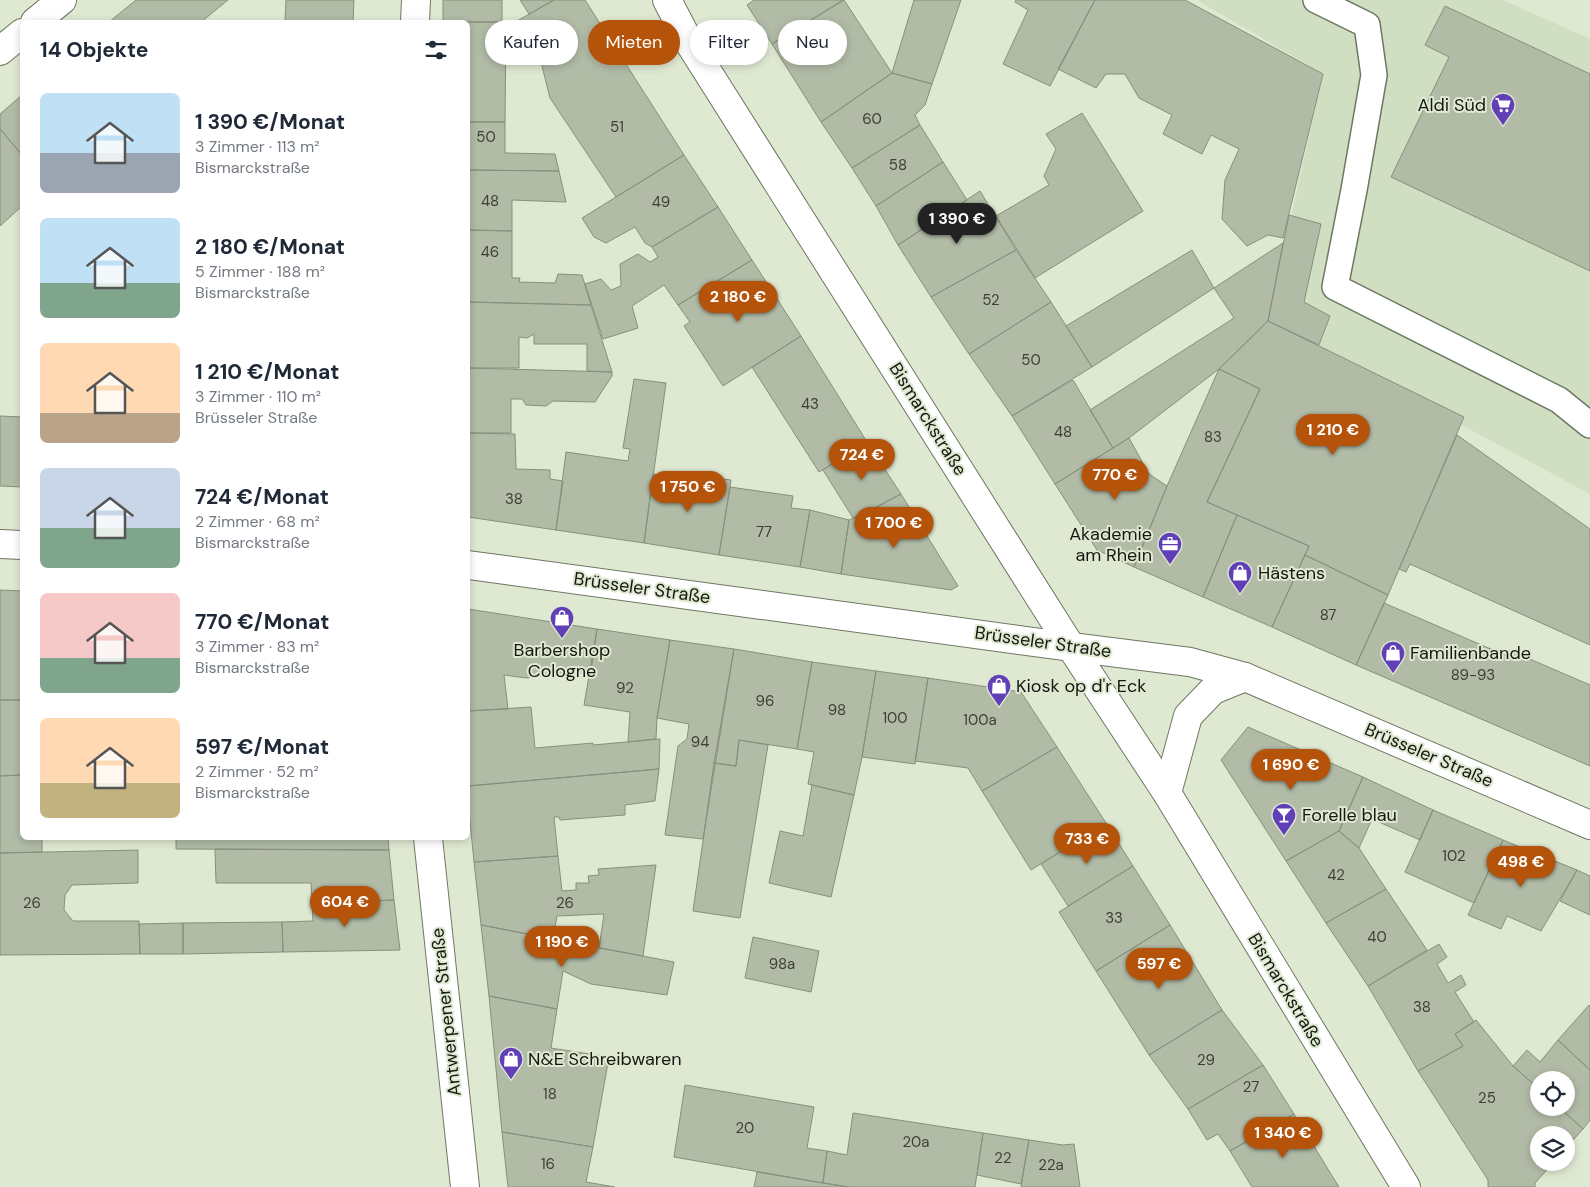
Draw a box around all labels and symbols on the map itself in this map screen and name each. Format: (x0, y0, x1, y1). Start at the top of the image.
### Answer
supermarket icon: Aldi Süd (1490, 92, 1516, 126)
place label: Aldi Süd (1418, 93, 1486, 117)
house number: 60 (862, 109, 882, 129)
house number: 51 (610, 117, 624, 137)
house number: 50 (476, 127, 496, 147)
house number: 58 (889, 155, 907, 175)
house number: 48 (481, 191, 499, 211)
house number: 49 (652, 192, 670, 212)
pin: 1 390 € (911, 202, 1003, 245)
house number: 46 (481, 242, 499, 262)
pin: 2 180 € (692, 280, 784, 323)
house number: 52 (982, 290, 1000, 310)
house number: 50 (1021, 350, 1041, 370)
street label: Bismarckstraße (884, 358, 972, 480)
house number: 43 (801, 394, 819, 414)
pin: 1 210 € (1287, 414, 1379, 456)
house number: 48 (1054, 422, 1072, 442)
house number: 83 (1204, 427, 1222, 447)
pin: 724 € (827, 438, 897, 481)
pin: 770 € (1080, 458, 1150, 501)
pin: 1 750 € (642, 470, 734, 513)
house number: 38 (505, 489, 523, 509)
pin: 1 700 € (848, 506, 940, 549)
house number: 77 (756, 522, 772, 542)
place label: Akademie am Rhein (1069, 522, 1152, 567)
office icon: Akademie am Rhein (1157, 531, 1183, 565)
shop icon: Hästens (1227, 560, 1253, 594)
place label: Hästens (1258, 561, 1325, 585)
street label: Brüsseler Straße (572, 567, 712, 609)
shop icon: Barbershop Cologne (549, 605, 575, 639)
house number: 87 (1320, 605, 1336, 625)
street label: Brüsseler Straße (973, 621, 1113, 663)
place label: Barbershop Cologne (514, 638, 610, 683)
shop icon: Familienbande (1380, 640, 1406, 674)
place label: Familienbande (1410, 641, 1531, 665)
house number: 89-93 (1451, 665, 1495, 685)
shop icon: Kiosk op d'r Eck (986, 673, 1012, 707)
place label: Kiosk op d'r Eck (1016, 674, 1146, 698)
house number: 92 (616, 678, 634, 698)
house number: 96 (756, 691, 774, 711)
house number: 98 (828, 700, 846, 720)
house number: 100 (882, 708, 908, 728)
house number: 100a (963, 710, 997, 730)
street label: Brüsseler Straße (1361, 717, 1497, 793)
house number: 94 (691, 732, 709, 752)
pin: 1 690 € (1245, 748, 1337, 791)
bar icon: Forelle blau (1271, 802, 1297, 836)
place label: Forelle blau (1302, 803, 1397, 827)
pin: 733 € (1052, 822, 1122, 865)
house number: 102 (1442, 846, 1466, 866)
pin: 498 € (1486, 846, 1556, 888)
house number: 42 (1327, 865, 1345, 885)
pin: 604 € (310, 886, 380, 928)
house number: 26 (23, 893, 41, 913)
house number: 26 (556, 893, 574, 913)
house number: 33 (1105, 908, 1123, 928)
pin: 1 190 € (516, 926, 608, 968)
street label: Antwerpener Straße (425, 927, 467, 1097)
house number: 40 (1367, 927, 1387, 947)
street label: Bismarckstraße (1242, 928, 1330, 1052)
pin: 597 € (1124, 948, 1194, 990)
house number: 98a (769, 954, 795, 974)
house number: 38 (1413, 997, 1431, 1017)
shop icon: N&E Schreibwaren (498, 1046, 524, 1080)
place label: N&E Schreibwaren (528, 1047, 682, 1071)
house number: 29 (1197, 1050, 1215, 1070)
house number: 27 (1243, 1077, 1259, 1097)
house number: 18 (543, 1084, 557, 1104)
house number: 25 (1478, 1088, 1496, 1108)
pin: 1 340 € (1237, 1116, 1329, 1159)
house number: 20 (736, 1118, 754, 1138)
house number: 20a (903, 1132, 929, 1152)
house number: 22 (994, 1148, 1012, 1168)
house number: 16 (541, 1154, 555, 1174)
house number: 22a (1038, 1155, 1064, 1175)

